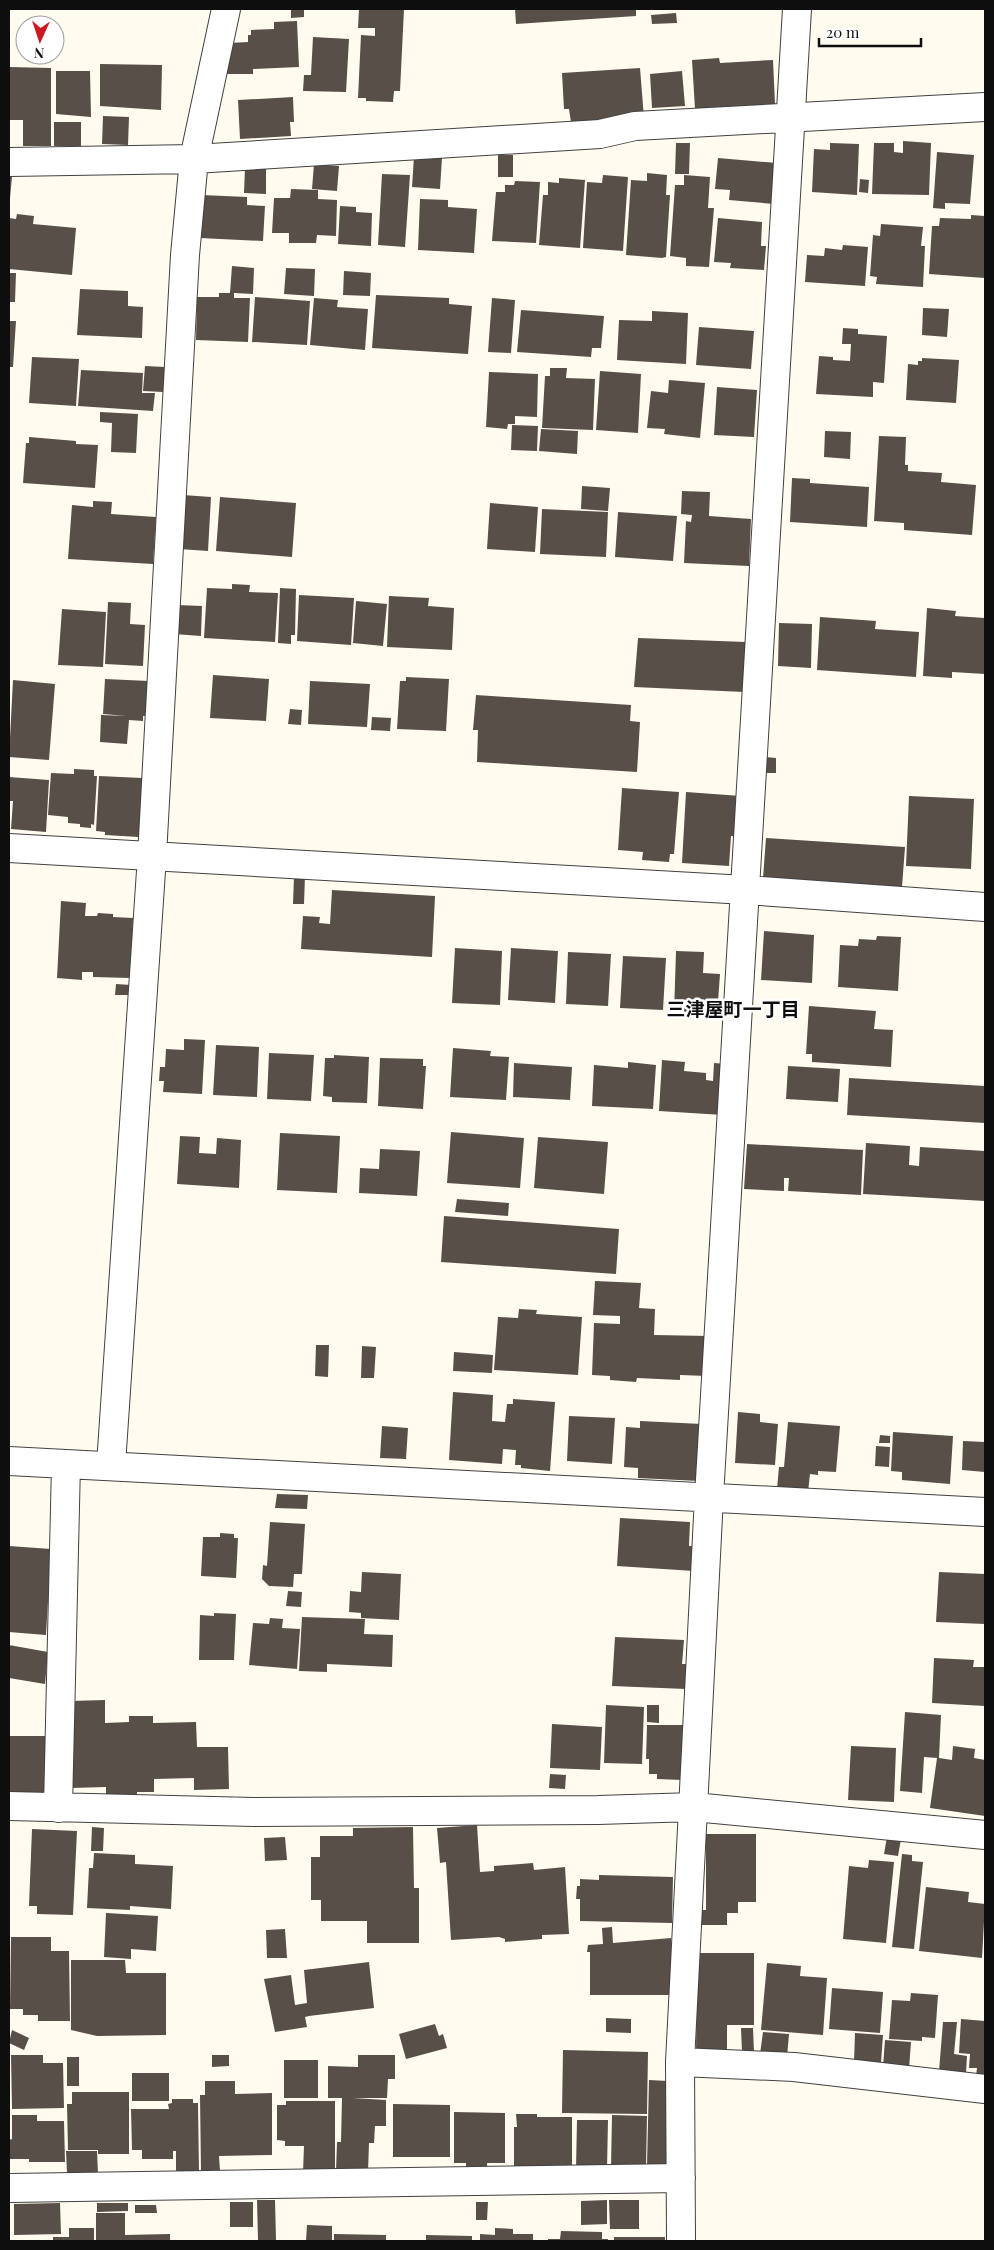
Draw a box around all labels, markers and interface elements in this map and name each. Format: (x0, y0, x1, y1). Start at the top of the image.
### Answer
north arrow (15, 15, 65, 65)
scale bar (819, 15, 922, 47)
text: 20 m (826, 22, 860, 42)
text: N (34, 44, 45, 63)
district label: 三津屋町一丁目 (666, 995, 800, 1021)

